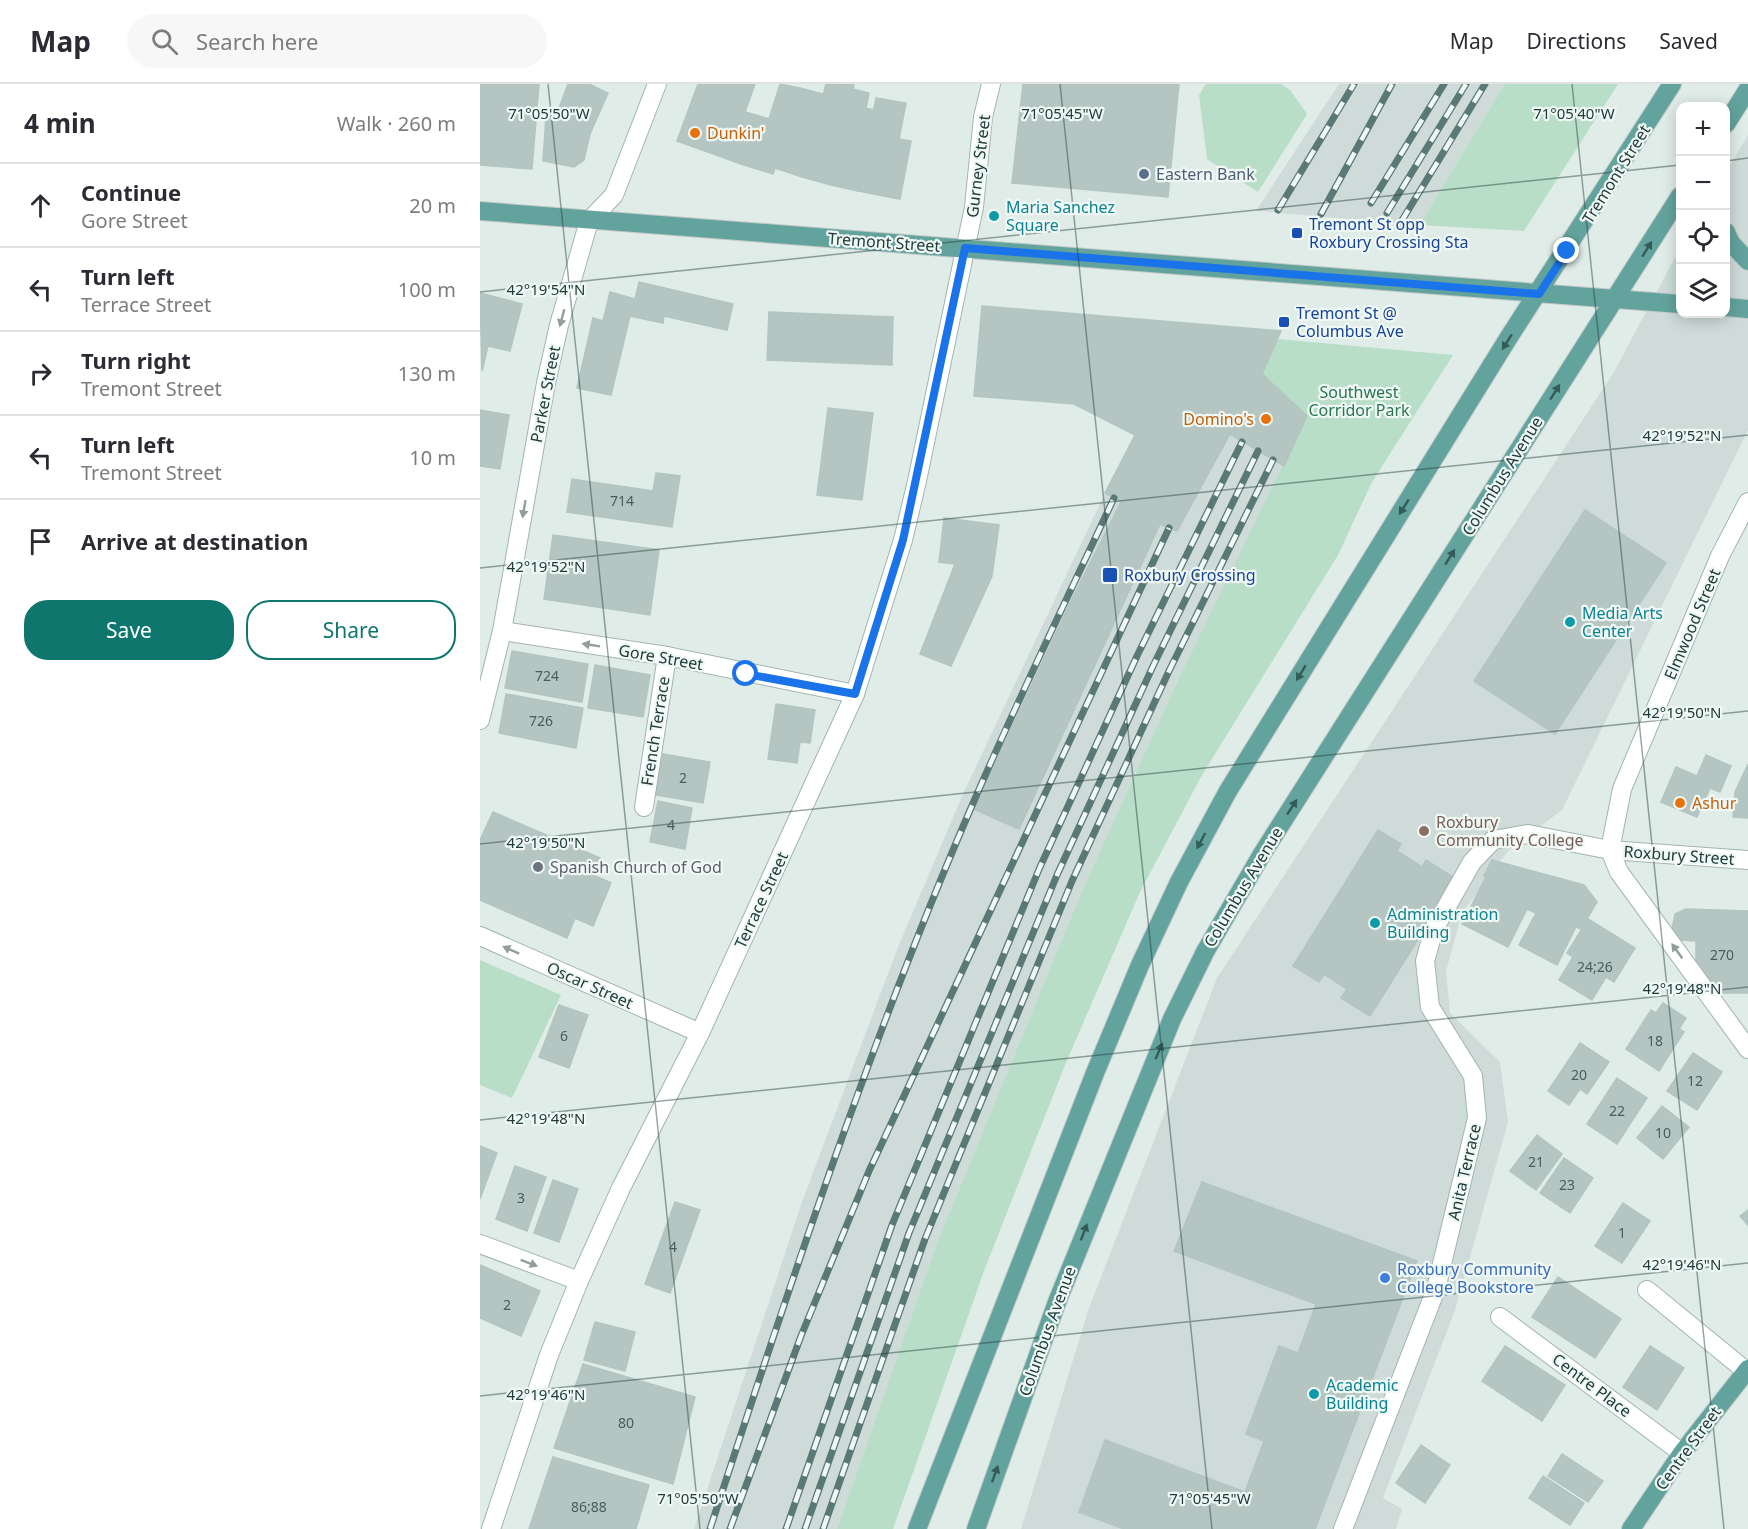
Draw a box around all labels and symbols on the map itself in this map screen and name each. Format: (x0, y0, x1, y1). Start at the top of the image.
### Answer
text: 71°05'50"W (508, 103, 590, 123)
text: 71°05'45"W (1021, 103, 1103, 123)
text: 71°05'40"W (1533, 103, 1615, 123)
street label: Gurney Street (961, 113, 995, 219)
street label: Tremont Street (1577, 120, 1655, 228)
place label: Dunkin' (707, 122, 764, 144)
marker: Dunkin' (688, 126, 702, 140)
place label: Eastern Bank (1156, 163, 1255, 185)
marker: Eastern Bank (1137, 167, 1151, 181)
place label: Maria Sanchez Square (1006, 196, 1115, 236)
marker: Maria Sanchez Square (987, 209, 1001, 223)
place label: Tremont St opp Roxbury Crossing Sta (1309, 213, 1468, 253)
marker: Tremont St opp Roxbury Crossing Sta (1290, 226, 1304, 240)
street label: Tremont Street (827, 227, 941, 257)
route end (1553, 237, 1579, 263)
one-way arrow (1641, 241, 1652, 258)
text: 42°19'54"N (507, 279, 585, 299)
place label: Tremont St @ Columbus Ave (1296, 302, 1404, 342)
one-way arrow (556, 309, 566, 327)
marker: Tremont St @ Columbus Ave (1277, 315, 1291, 329)
one-way arrow (1501, 334, 1512, 350)
street label: Parker Street (525, 343, 565, 444)
park label: Southwest Corridor Park (1308, 381, 1410, 421)
one-way arrow (1549, 384, 1560, 400)
place label: Domino's (1183, 408, 1254, 430)
marker: Domino's (1259, 412, 1273, 426)
street label: Columbus Avenue (1457, 412, 1547, 540)
text: 42°19'52"N (1643, 425, 1721, 445)
house number: 714 (610, 491, 634, 510)
one-way arrow (1398, 499, 1409, 516)
one-way arrow (519, 500, 528, 519)
one-way arrow (1445, 548, 1456, 565)
text: 42°19'52"N (507, 556, 585, 576)
place label: Roxbury Crossing (1124, 564, 1256, 586)
street label: Elmwood Street (1659, 565, 1725, 683)
marker: Roxbury Crossing (1101, 566, 1119, 584)
place label: Media Arts Center (1582, 602, 1663, 642)
marker: Media Arts Center (1563, 615, 1577, 629)
street label: Gore Street (617, 639, 705, 675)
one-way arrow (581, 640, 600, 649)
route start (732, 660, 758, 686)
one-way arrow (1296, 665, 1306, 682)
house number: 724 (535, 666, 559, 685)
street label: French Terrace (635, 675, 675, 787)
text: 42°19'50"N (1643, 702, 1721, 722)
house number: 726 (529, 711, 553, 730)
house number: 2 (679, 768, 687, 787)
place label: Ashur (1692, 792, 1737, 814)
marker: Ashur (1673, 796, 1687, 810)
one-way arrow (1286, 799, 1297, 815)
place label: Roxbury Community College (1436, 811, 1584, 851)
house number: 4 (667, 815, 675, 834)
street label: Columbus Avenue (1198, 823, 1288, 951)
marker: Roxbury Community College (1417, 824, 1431, 838)
text: 42°19'50"N (507, 832, 585, 852)
one-way arrow (1196, 832, 1206, 849)
street label: Roxbury Street (1623, 840, 1735, 870)
street label: Terrace Street (729, 848, 793, 952)
place label: Spanish Church of God (550, 856, 722, 878)
marker: Spanish Church of God (531, 860, 545, 874)
place label: Administration Building (1387, 903, 1498, 943)
marker: Administration Building (1368, 916, 1382, 930)
one-way arrow (1671, 944, 1683, 960)
one-way arrow (502, 945, 520, 955)
house number: 270 (1710, 945, 1734, 964)
street label: Oscar Street (543, 956, 637, 1014)
house number: 24;26 (1577, 957, 1613, 976)
text: 42°19'48"N (1643, 978, 1721, 998)
house number: 6 (560, 1026, 568, 1045)
house number: 18 (1647, 1031, 1663, 1050)
one-way arrow (1154, 1043, 1163, 1060)
house number: 20 (1571, 1065, 1587, 1084)
house number: 12 (1687, 1071, 1703, 1090)
house number: 22 (1609, 1101, 1625, 1120)
text: 42°19'48"N (507, 1108, 585, 1128)
street label: Anita Terrace (1442, 1122, 1486, 1222)
house number: 10 (1655, 1123, 1671, 1142)
house number: 21 (1528, 1152, 1544, 1171)
house number: 23 (1559, 1175, 1575, 1194)
house number: 3 (517, 1188, 525, 1207)
one-way arrow (1080, 1223, 1090, 1241)
house number: 1 (1618, 1223, 1626, 1242)
house number: 4 (669, 1237, 677, 1256)
text: 42°19'46"N (1643, 1254, 1721, 1274)
one-way arrow (521, 1258, 539, 1268)
place label: Roxbury Community College Bookstore (1397, 1258, 1552, 1298)
street label: Columbus Avenue (1013, 1263, 1081, 1399)
marker: Roxbury Community College Bookstore (1378, 1271, 1392, 1285)
house number: 2 (503, 1295, 511, 1314)
street label: Centre Place (1548, 1348, 1636, 1422)
place label: Academic Building (1326, 1374, 1399, 1414)
text: 42°19'46"N (507, 1384, 585, 1404)
marker: Academic Building (1307, 1387, 1321, 1401)
street label: Centre Street (1650, 1401, 1726, 1494)
house number: 80 (618, 1413, 634, 1432)
one-way arrow (991, 1465, 1001, 1483)
text: 71°05'50"W (657, 1488, 739, 1508)
text: 71°05'45"W (1169, 1488, 1251, 1508)
house number: 86;88 (571, 1497, 607, 1516)

